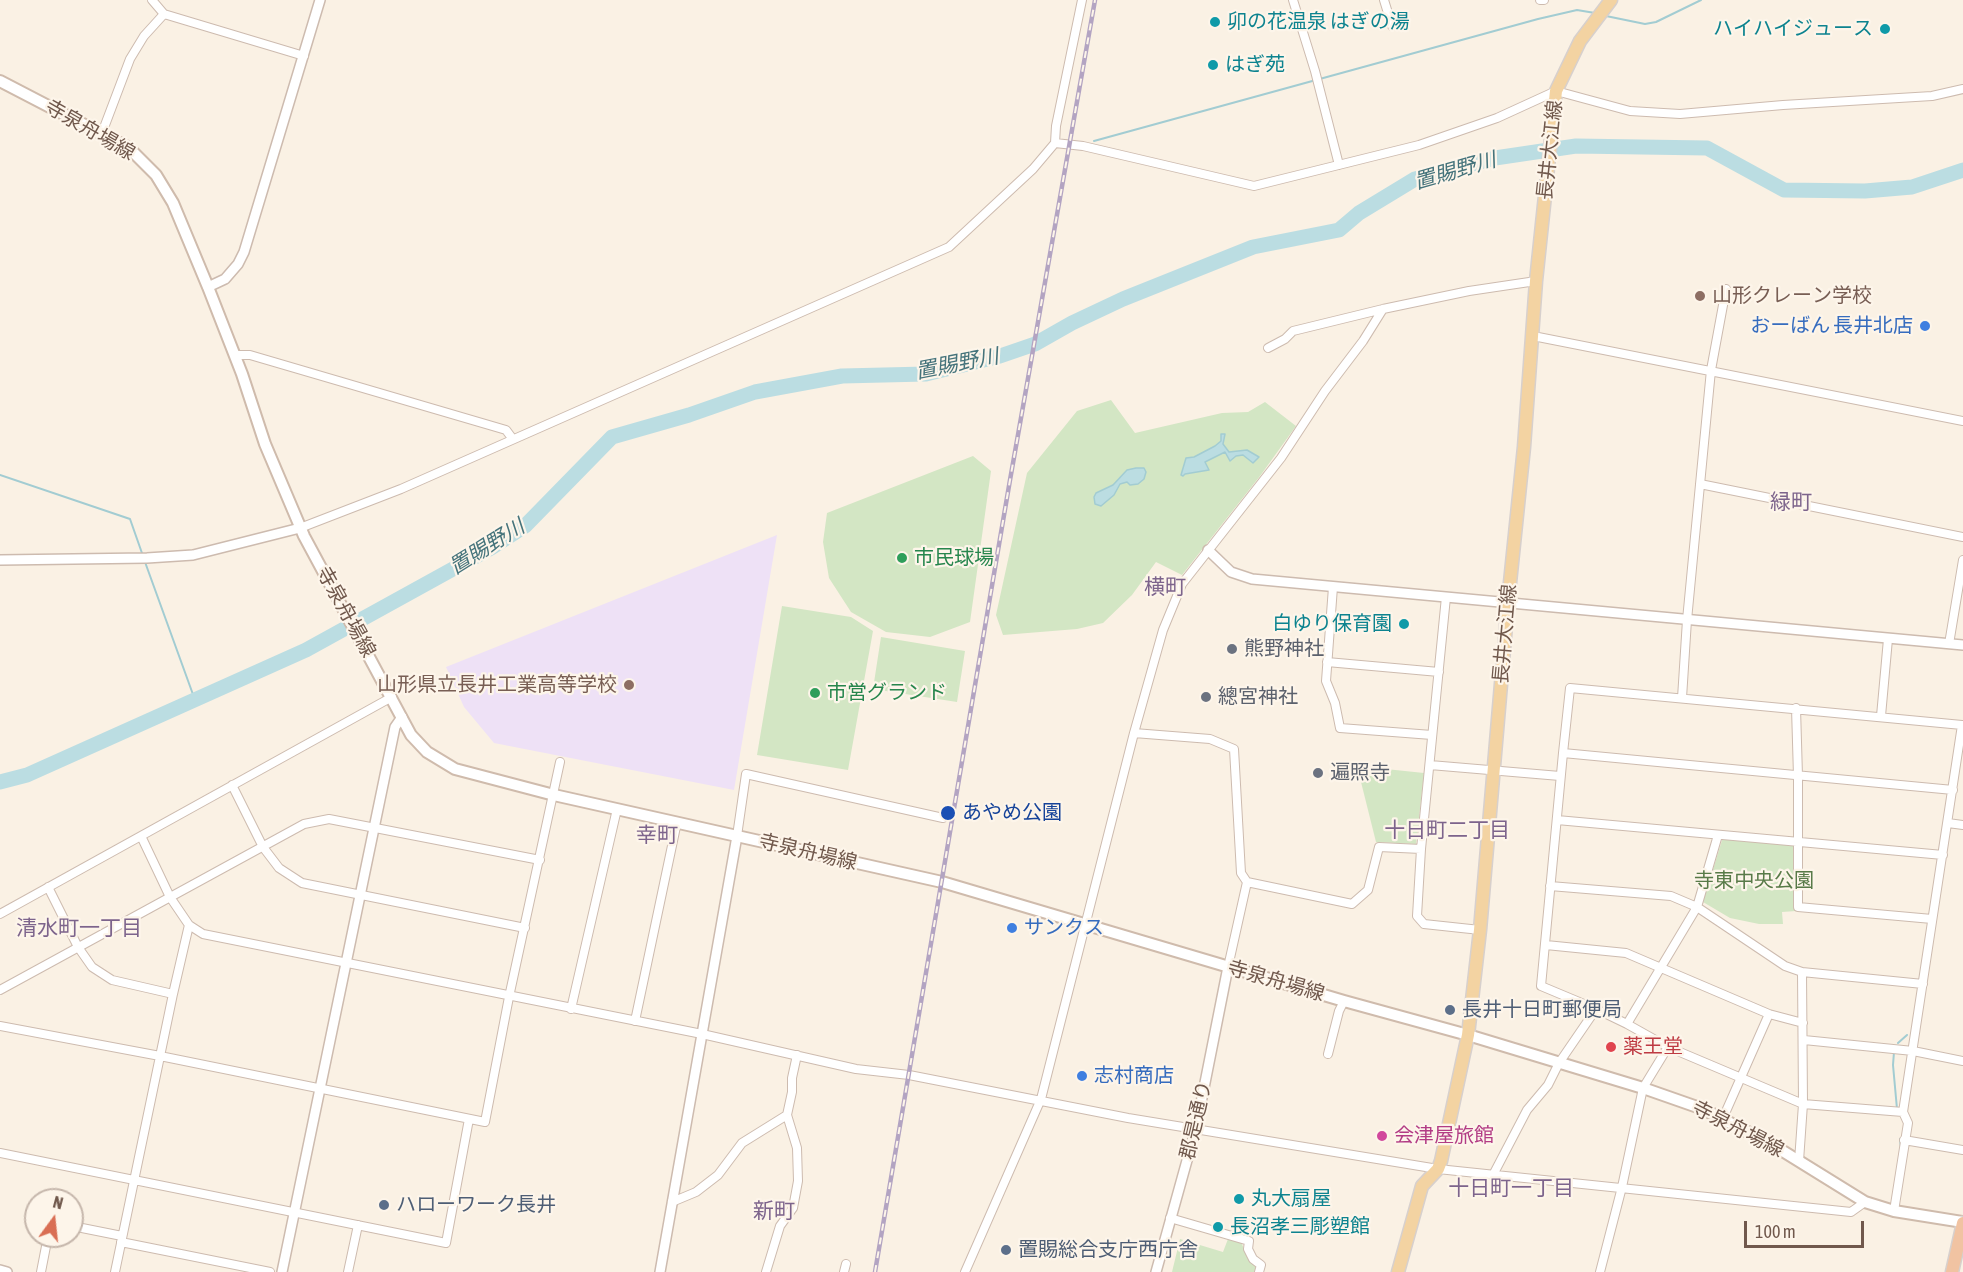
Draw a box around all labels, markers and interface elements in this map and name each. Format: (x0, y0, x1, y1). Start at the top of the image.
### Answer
place label: 卯の花温泉 はぎの湯 (1227, 10, 1410, 34)
marker: 卯の花温泉 はぎの湯 (1208, 15, 1222, 29)
place label: ハイハイジュース (1713, 17, 1873, 41)
marker: ハイハイジュース (1878, 22, 1892, 36)
place label: はぎ苑 (1225, 53, 1285, 77)
marker: はぎ苑 (1206, 58, 1220, 72)
street label: 寺泉舟場線 (41, 95, 139, 165)
street label: 長井大江線 (1533, 99, 1567, 201)
water label: 置賜野川 (1411, 147, 1499, 195)
place label: 山形クレーン学校 (1712, 284, 1872, 308)
marker: 山形クレーン学校 (1693, 289, 1707, 303)
place label: おーばん 長井北店 (1750, 314, 1913, 338)
marker: おーばん 長井北店 (1918, 319, 1932, 333)
water label: 置賜野川 (913, 344, 1001, 384)
district label: 緑町 (1770, 489, 1812, 515)
water label: 置賜野川 (445, 514, 529, 580)
place label: 市民球場 (914, 546, 994, 570)
marker: 市民球場 (895, 551, 909, 565)
street label: 寺泉舟場線 (311, 562, 381, 662)
district label: 横町 (1144, 574, 1186, 600)
street label: 長井大江線 (1489, 583, 1521, 685)
place label: 白ゆり保育園 (1272, 612, 1392, 636)
marker: 白ゆり保育園 (1397, 617, 1411, 631)
place label: 熊野神社 (1244, 637, 1324, 661)
marker: 熊野神社 (1225, 642, 1239, 656)
place label: 山形県立長井工業高等学校 (377, 673, 617, 697)
marker: 山形県立長井工業高等学校 (622, 678, 636, 692)
place label: 市営グランド (827, 681, 947, 705)
place label: 總宮神社 (1218, 685, 1298, 709)
marker: 市営グランド (808, 686, 822, 700)
marker: 總宮神社 (1199, 690, 1213, 704)
place label: 遍照寺 (1330, 761, 1390, 785)
marker: 遍照寺 (1311, 766, 1325, 780)
place label: あやめ公園 (962, 801, 1062, 825)
marker: あやめ公園 (939, 804, 957, 822)
district label: 十日町二丁目 (1384, 817, 1510, 843)
district label: 幸町 (636, 822, 678, 848)
street label: 寺泉舟場線 (757, 829, 859, 875)
park label: 寺東中央公園 (1694, 869, 1814, 893)
district label: 清水町一丁目 (16, 915, 142, 941)
place label: サンクス (1024, 916, 1104, 940)
marker: サンクス (1005, 921, 1019, 935)
street label: 寺泉舟場線 (1225, 956, 1327, 1006)
place label: 長井十日町郵便局 (1462, 998, 1622, 1022)
marker: 長井十日町郵便局 (1443, 1003, 1457, 1017)
place label: 薬王堂 (1623, 1035, 1683, 1059)
marker: 薬王堂 (1604, 1040, 1618, 1054)
place label: 志村商店 (1094, 1064, 1174, 1088)
marker: 志村商店 (1075, 1069, 1089, 1083)
street label: 郡是通り (1175, 1078, 1217, 1162)
street label: 寺泉舟場線 (1688, 1096, 1788, 1162)
place label: 会津屋旅館 (1394, 1124, 1494, 1148)
marker: 会津屋旅館 (1375, 1129, 1389, 1143)
district label: 十日町一丁目 (1448, 1175, 1574, 1201)
place label: 丸大扇屋 (1251, 1187, 1331, 1211)
north arrow (24, 1188, 84, 1248)
marker: 丸大扇屋 (1232, 1192, 1246, 1206)
text: N (51, 1193, 65, 1212)
place label: ハローワーク長井 (396, 1193, 556, 1217)
marker: ハローワーク長井 (377, 1198, 391, 1212)
district label: 新町 (753, 1198, 795, 1224)
scale bar (1747, 1209, 1867, 1247)
place label: 長沼孝三彫塑館 (1230, 1215, 1370, 1239)
marker: 長沼孝三彫塑館 (1211, 1220, 1225, 1234)
text: 100 m (1755, 1221, 1796, 1242)
place label: 置賜総合支庁西庁舎 (1018, 1238, 1198, 1262)
marker: 置賜総合支庁西庁舎 (999, 1243, 1013, 1257)

